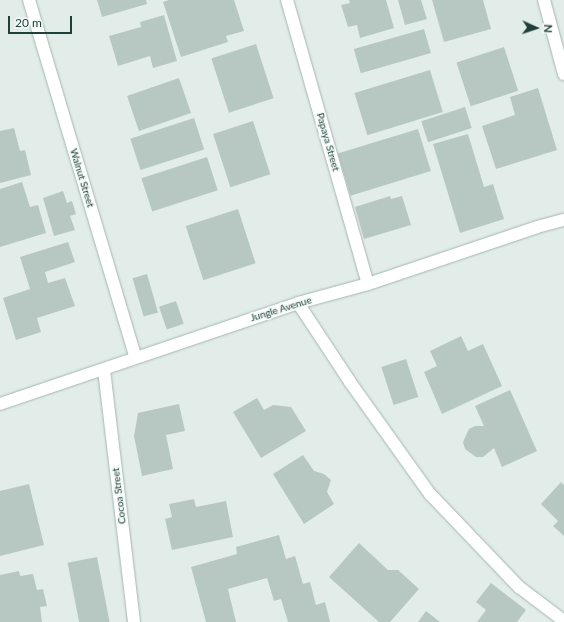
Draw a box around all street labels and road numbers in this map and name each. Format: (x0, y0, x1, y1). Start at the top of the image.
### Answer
street label: Papaya Street (314, 111, 342, 173)
street label: Walnut Street (67, 147, 97, 209)
street label: Jungle Avenue (249, 294, 313, 324)
street label: Cocoa Street (110, 467, 128, 525)

